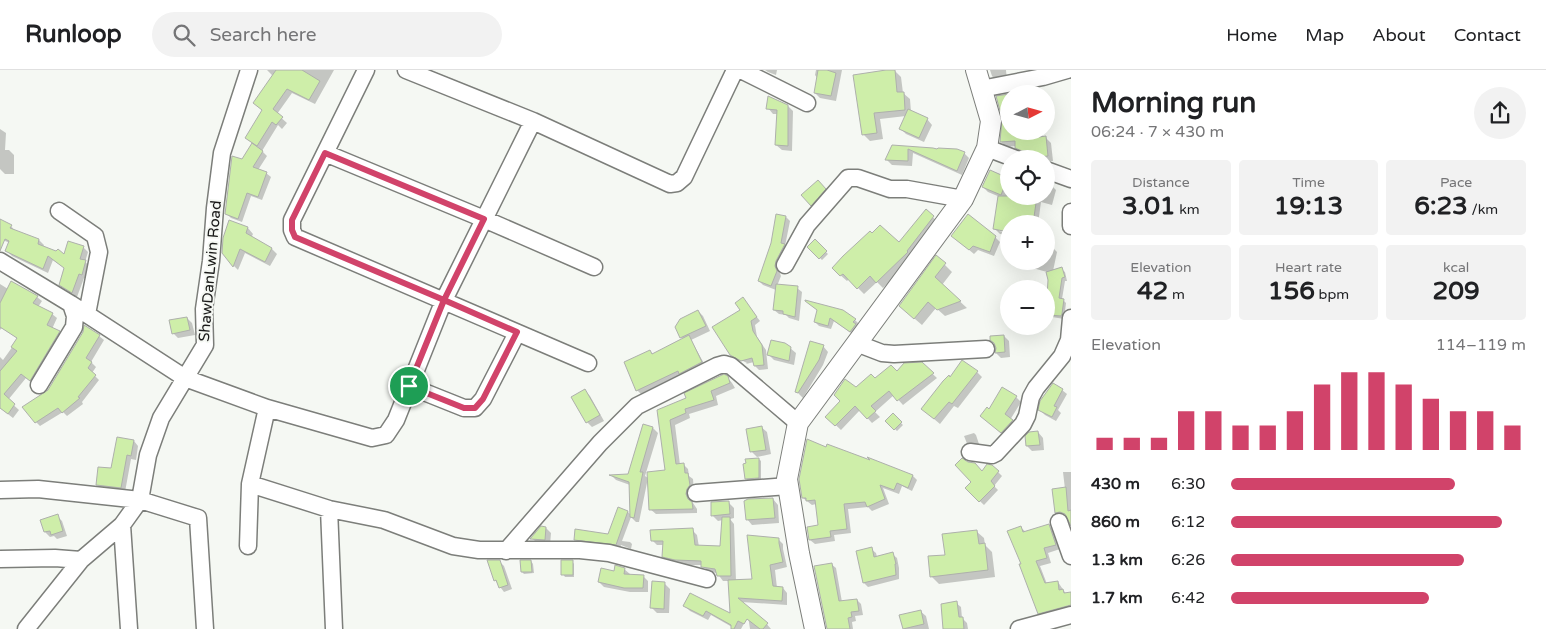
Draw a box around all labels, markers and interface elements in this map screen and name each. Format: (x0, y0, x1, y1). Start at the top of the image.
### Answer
search box (152, 12, 502, 57)
text: Runloop (25, 20, 122, 49)
icon: search (170, 21, 198, 49)
text: Search here (210, 24, 316, 46)
text: Home (1226, 24, 1277, 46)
text: Map (1305, 24, 1344, 46)
text: About (1372, 24, 1426, 46)
text: Contact (1454, 24, 1521, 46)
north arrow (1000, 85, 1055, 140)
map controls (1000, 85, 1055, 335)
text: Morning run (1091, 86, 1256, 120)
button: share (1474, 87, 1526, 139)
text: 06:24 · 7 × 430 m (1091, 122, 1224, 142)
button: locate (1000, 150, 1055, 205)
text: Distance (1132, 174, 1190, 191)
text: Time (1292, 174, 1325, 191)
text: Pace (1440, 174, 1472, 191)
text: 3.01 (1122, 191, 1176, 221)
text: 19:13 (1274, 191, 1343, 221)
text: 6:23 (1414, 191, 1468, 221)
street label: ShawDanLwin Road (195, 200, 225, 342)
text: km (1176, 201, 1200, 218)
text: /km (1468, 201, 1498, 218)
button: + (1000, 215, 1055, 270)
text: Elevation (1130, 259, 1191, 276)
text: Heart rate (1275, 259, 1342, 276)
text: kcal (1443, 259, 1469, 276)
text: 42 (1137, 276, 1168, 306)
text: 156 (1268, 276, 1315, 306)
text: 209 (1433, 276, 1480, 306)
button: − (1000, 280, 1055, 335)
text: m (1168, 286, 1185, 303)
text: bpm (1315, 286, 1349, 303)
text: Elevation (1091, 335, 1161, 355)
text: 114–119 m (1436, 335, 1526, 355)
pin (388, 365, 430, 407)
icon: arrive (395, 372, 423, 400)
text: 430 m (1091, 474, 1140, 494)
text: 6:30 (1171, 474, 1205, 494)
text: 860 m (1091, 512, 1140, 532)
text: 6:12 (1171, 512, 1205, 532)
text: 1.3 km (1091, 550, 1143, 570)
text: 6:26 (1171, 550, 1205, 570)
text: 1.7 km (1091, 588, 1143, 608)
text: 6:42 (1171, 588, 1205, 608)

